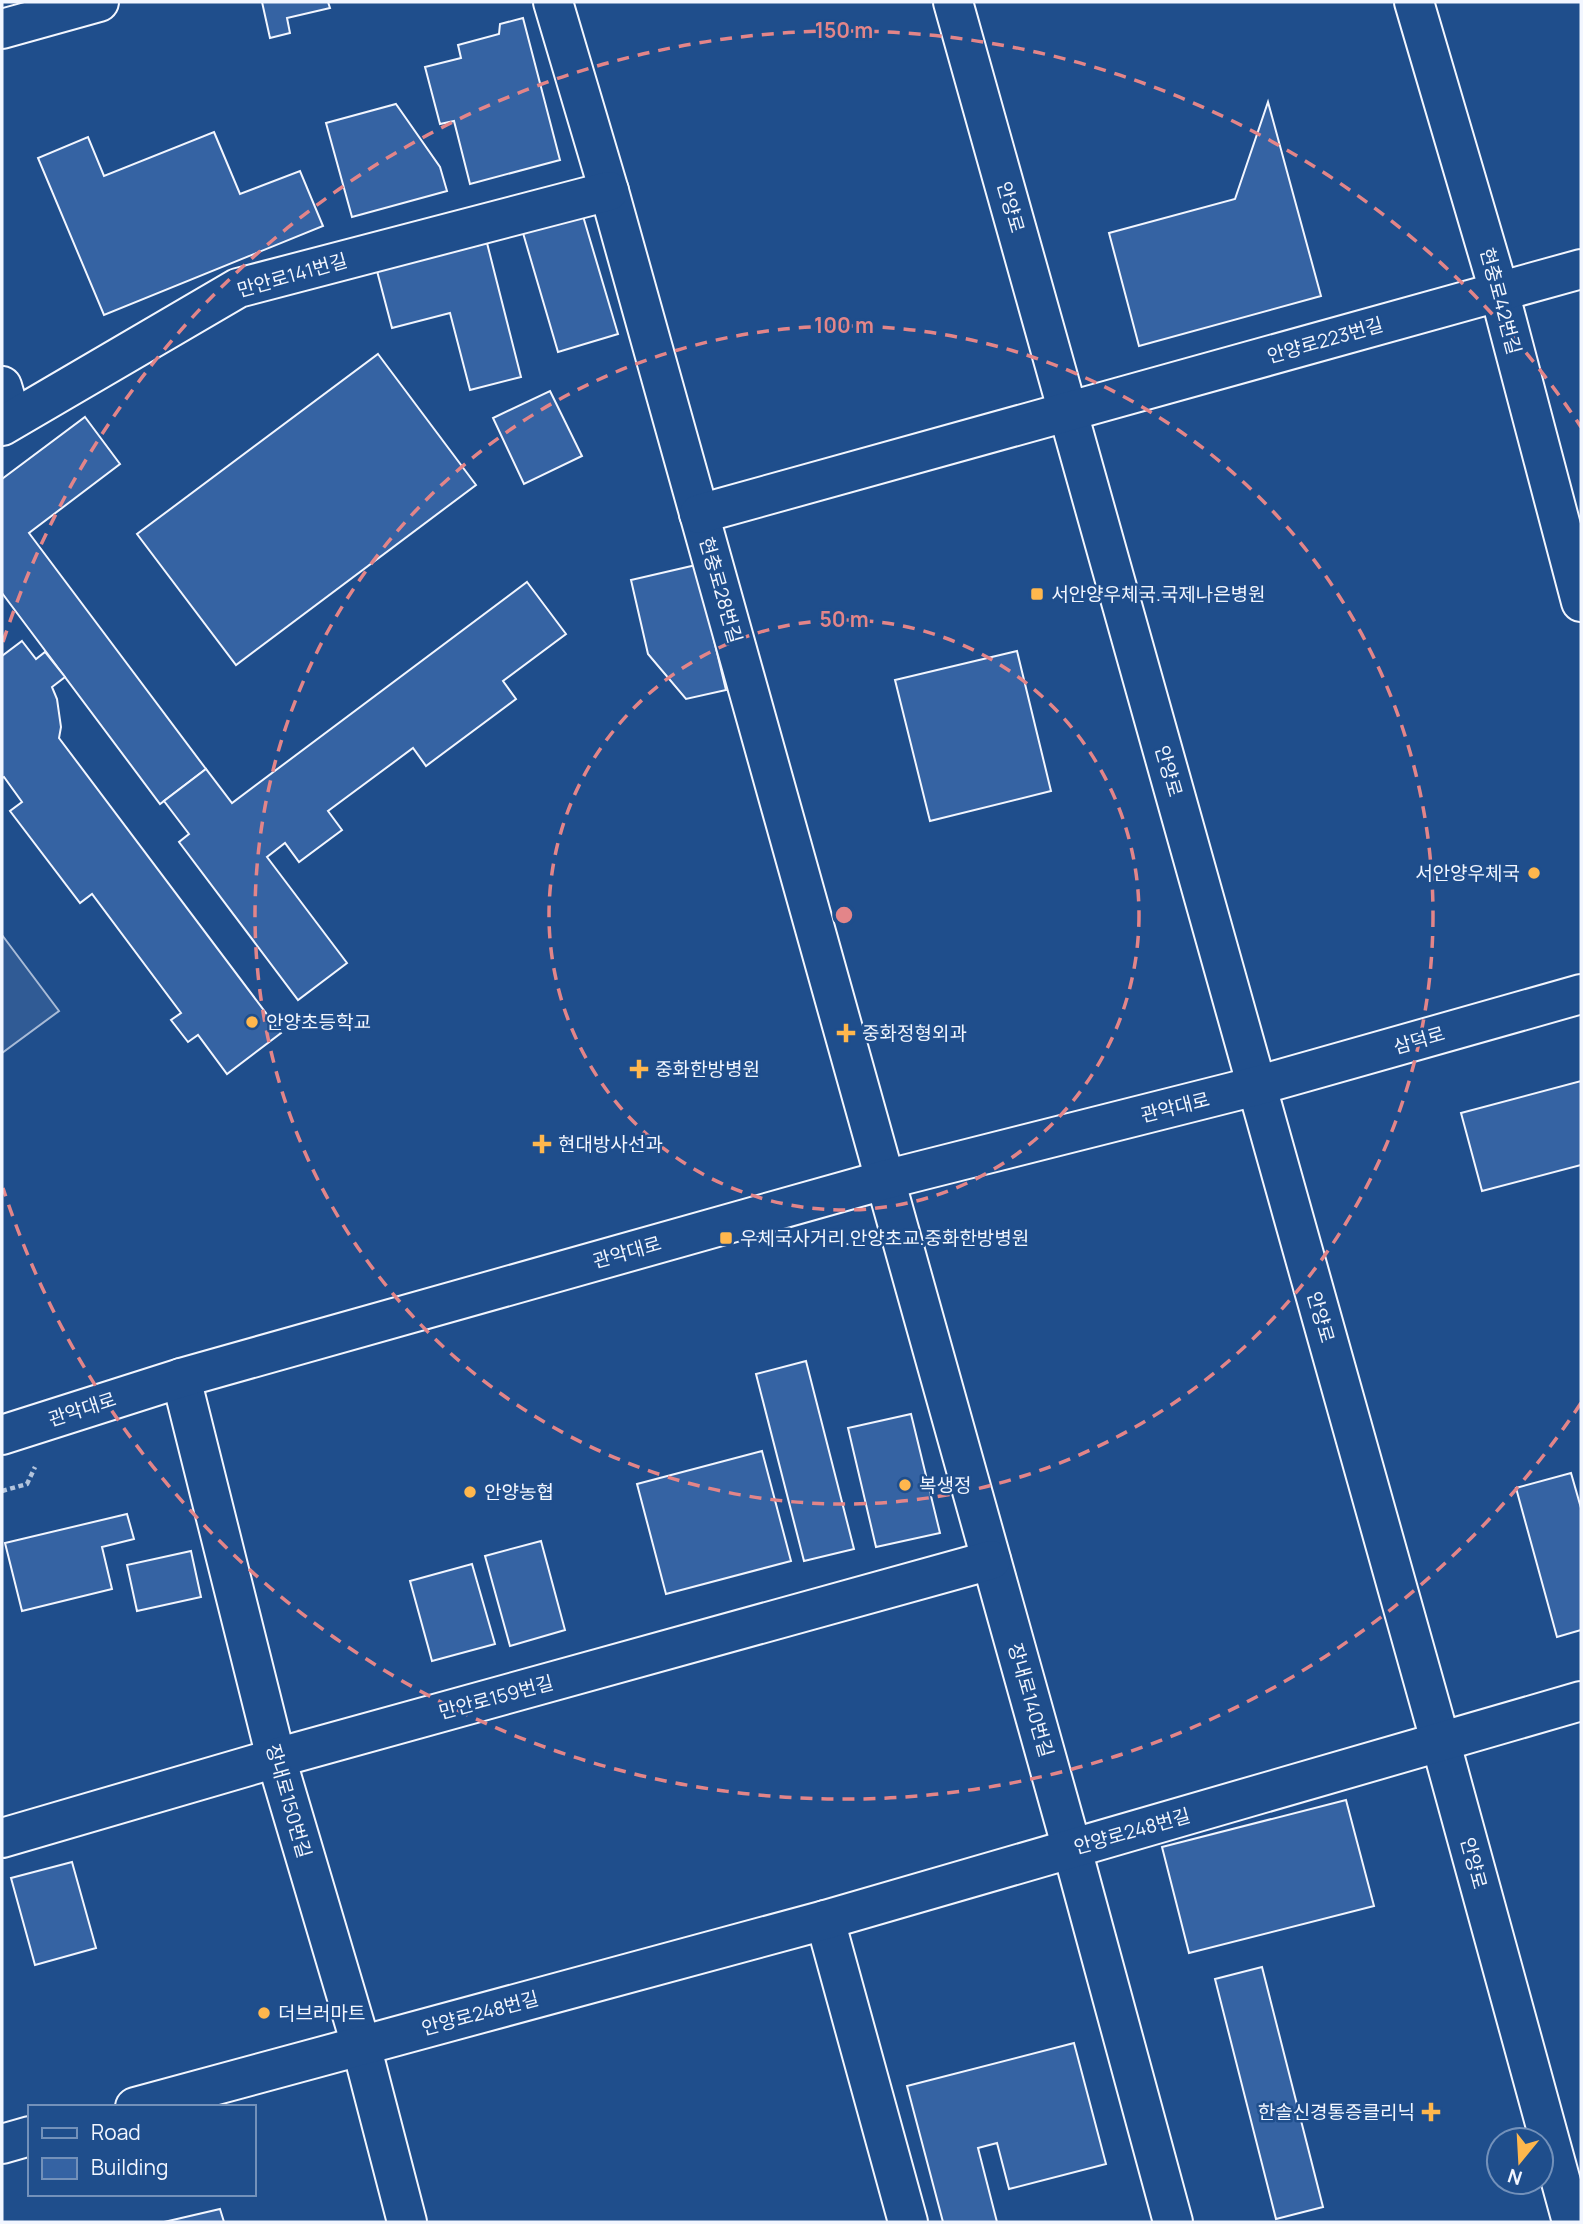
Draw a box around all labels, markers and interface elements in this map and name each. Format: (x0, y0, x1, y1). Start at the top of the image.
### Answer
text: 150 m (815, 16, 873, 44)
street label: 안양로 (991, 178, 1031, 236)
street label: 현충로42번길 (1474, 245, 1528, 357)
street label: 만안로141번길 (234, 247, 350, 303)
text: 100 m (814, 311, 874, 339)
street label: 안양로223번길 (1264, 311, 1386, 369)
street label: 현충로28번길 (693, 534, 749, 646)
place label: 서안양우체국.국제나은병원 (1051, 581, 1266, 607)
marker: 서안양우체국.국제나은병원 (1029, 586, 1045, 602)
text: 50 m (819, 605, 869, 633)
street label: 안양로 (1149, 742, 1189, 800)
place label: 서안양우체국 (1415, 860, 1520, 886)
marker: 서안양우체국 (1526, 865, 1542, 881)
centre of rings (832, 903, 856, 927)
place label: 안양초등학교 (266, 1009, 371, 1035)
marker: 안양초등학교 (244, 1014, 260, 1030)
place label: 중화정형외과 (862, 1020, 967, 1046)
street label: 삼덕로 (1390, 1020, 1448, 1060)
marker: 중화정형외과 (836, 1023, 856, 1043)
place label: 중화한방병원 (655, 1056, 760, 1082)
marker: 중화한방병원 (629, 1059, 649, 1079)
street label: 관악대로 (1138, 1086, 1212, 1128)
place label: 현대방사선과 (558, 1131, 663, 1157)
marker: 현대방사선과 (532, 1134, 552, 1154)
place label: 우체국사거리.안양초교.중화한방병원 (740, 1225, 1029, 1251)
street label: 관악대로 (590, 1230, 664, 1274)
marker: 우체국사거리.안양초교.중화한방병원 (718, 1230, 734, 1246)
street label: 안양로 (1301, 1288, 1341, 1346)
street label: 관악대로 (45, 1386, 119, 1432)
place label: 복생정 (919, 1472, 971, 1498)
marker: 복생정 (897, 1477, 913, 1493)
place label: 안양농협 (484, 1479, 554, 1505)
marker: 안양농협 (462, 1484, 478, 1500)
street label: 장내로140번길 (1002, 1640, 1060, 1760)
street label: 만안로159번길 (436, 1669, 556, 1725)
street label: 장내로150번길 (260, 1741, 318, 1861)
street label: 안양로248번길 (1071, 1802, 1193, 1860)
street label: 안양로 (1455, 1834, 1493, 1892)
street label: 안양로248번길 (419, 1985, 541, 2041)
place label: 더브러마트 (278, 2000, 365, 2026)
marker: 더브러마트 (256, 2005, 272, 2021)
place label: 한솔신경통증클리닉 (1258, 2099, 1415, 2125)
marker: 한솔신경통증클리닉 (1421, 2102, 1441, 2122)
legend (28, 2105, 256, 2196)
text: Road (91, 2118, 141, 2146)
north arrow (1485, 2126, 1555, 2196)
text: Building (91, 2153, 168, 2181)
text: N (1504, 2163, 1525, 2192)

